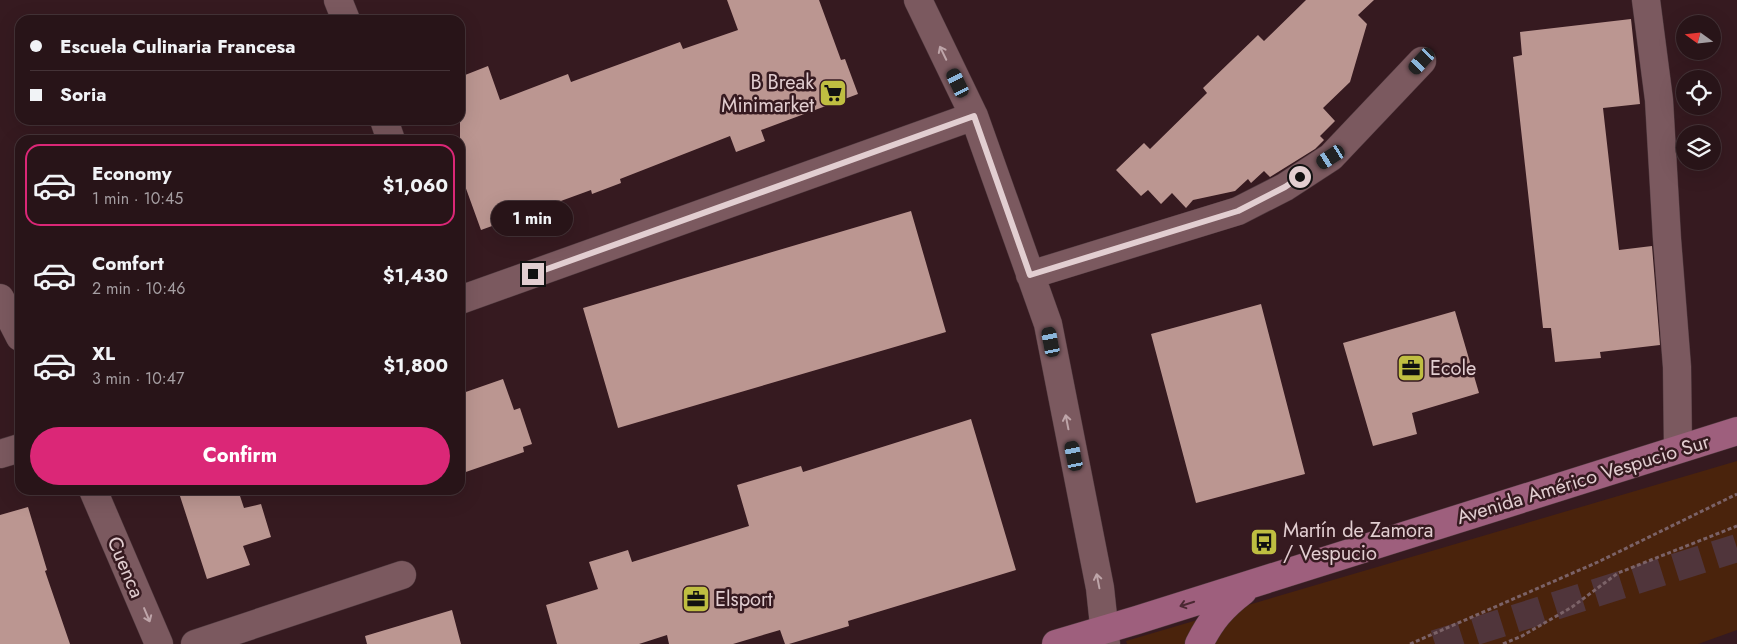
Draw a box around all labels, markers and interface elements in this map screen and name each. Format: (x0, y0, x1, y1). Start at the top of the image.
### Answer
north arrow (1676, 15, 1721, 60)
map controls (1676, 15, 1721, 170)
text: Escuela Culinaria Francesa (60, 33, 295, 60)
car (1406, 45, 1437, 77)
one-way arrow (938, 46, 947, 61)
car (944, 66, 971, 100)
place label: B Break Minimarket (721, 68, 814, 120)
button: locate (1676, 70, 1721, 115)
supermarket icon: B Break Minimarket (818, 78, 848, 108)
text: Soria (60, 81, 106, 108)
button: layers (1676, 125, 1721, 170)
car (1314, 143, 1347, 171)
text: Economy (92, 160, 172, 187)
icon: car (32, 163, 77, 208)
route start (1289, 166, 1311, 188)
text: $1,060 (382, 172, 448, 199)
text: 1 min · 10:45 (92, 187, 183, 210)
callout: 1 min (492, 202, 574, 236)
text: 1 min (512, 207, 552, 230)
text: Comfort (92, 250, 164, 277)
icon: car (32, 253, 77, 298)
text: $1,430 (383, 262, 448, 289)
route end (522, 263, 544, 285)
text: 2 min · 10:46 (92, 277, 186, 300)
car (1040, 326, 1061, 358)
text: XL (92, 340, 115, 367)
icon: car (32, 343, 77, 388)
text: $1,800 (383, 352, 448, 379)
office icon: Ecole (1396, 353, 1426, 383)
place label: Ecole (1430, 354, 1476, 383)
text: 3 min · 10:47 (92, 367, 184, 390)
one-way arrow (1062, 414, 1071, 430)
button: Confirm (30, 427, 450, 485)
street label: Avenida Américo Vespucio Sur (1453, 427, 1713, 532)
car (1063, 440, 1084, 472)
place label: Martín de Zamora / Vespucio (1283, 516, 1433, 568)
bus stop icon: Martín de Zamora / Vespucio (1249, 527, 1279, 557)
street label: Cuenca (100, 532, 151, 602)
one-way arrow (1093, 573, 1103, 589)
office icon: Elsport (681, 584, 711, 614)
place label: Elsport (715, 585, 773, 614)
one-way arrow (1179, 600, 1195, 610)
one-way arrow (142, 607, 152, 622)

